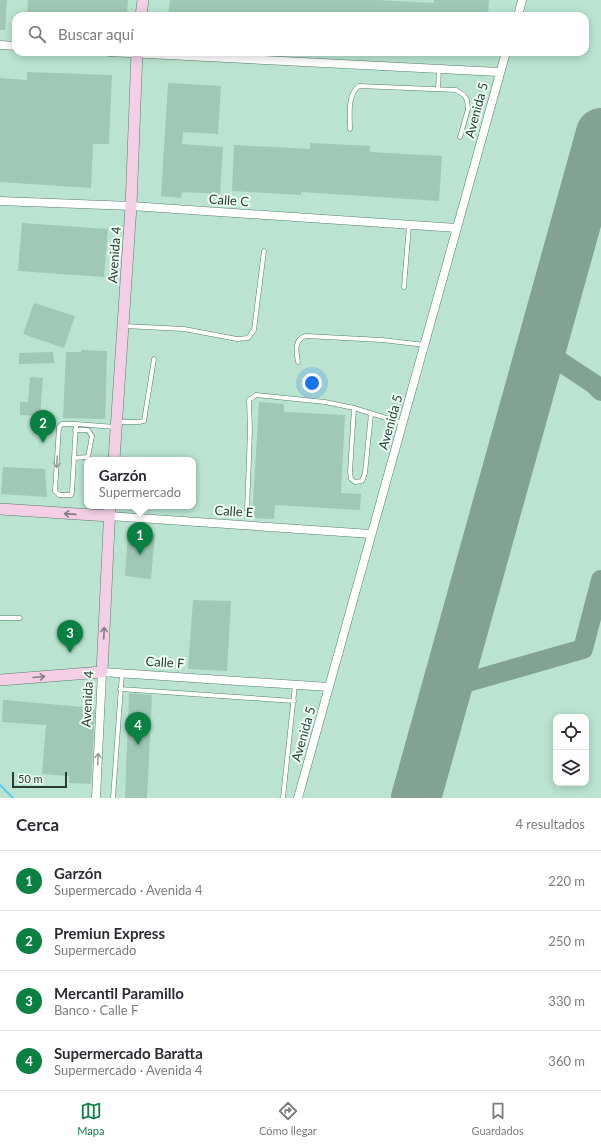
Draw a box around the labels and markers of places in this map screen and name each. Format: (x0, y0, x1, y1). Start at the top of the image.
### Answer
pin: 2 (30, 410, 56, 443)
pin: 1 (127, 522, 153, 555)
pin: 3 (57, 620, 83, 653)
pin: 4 (125, 712, 151, 745)

